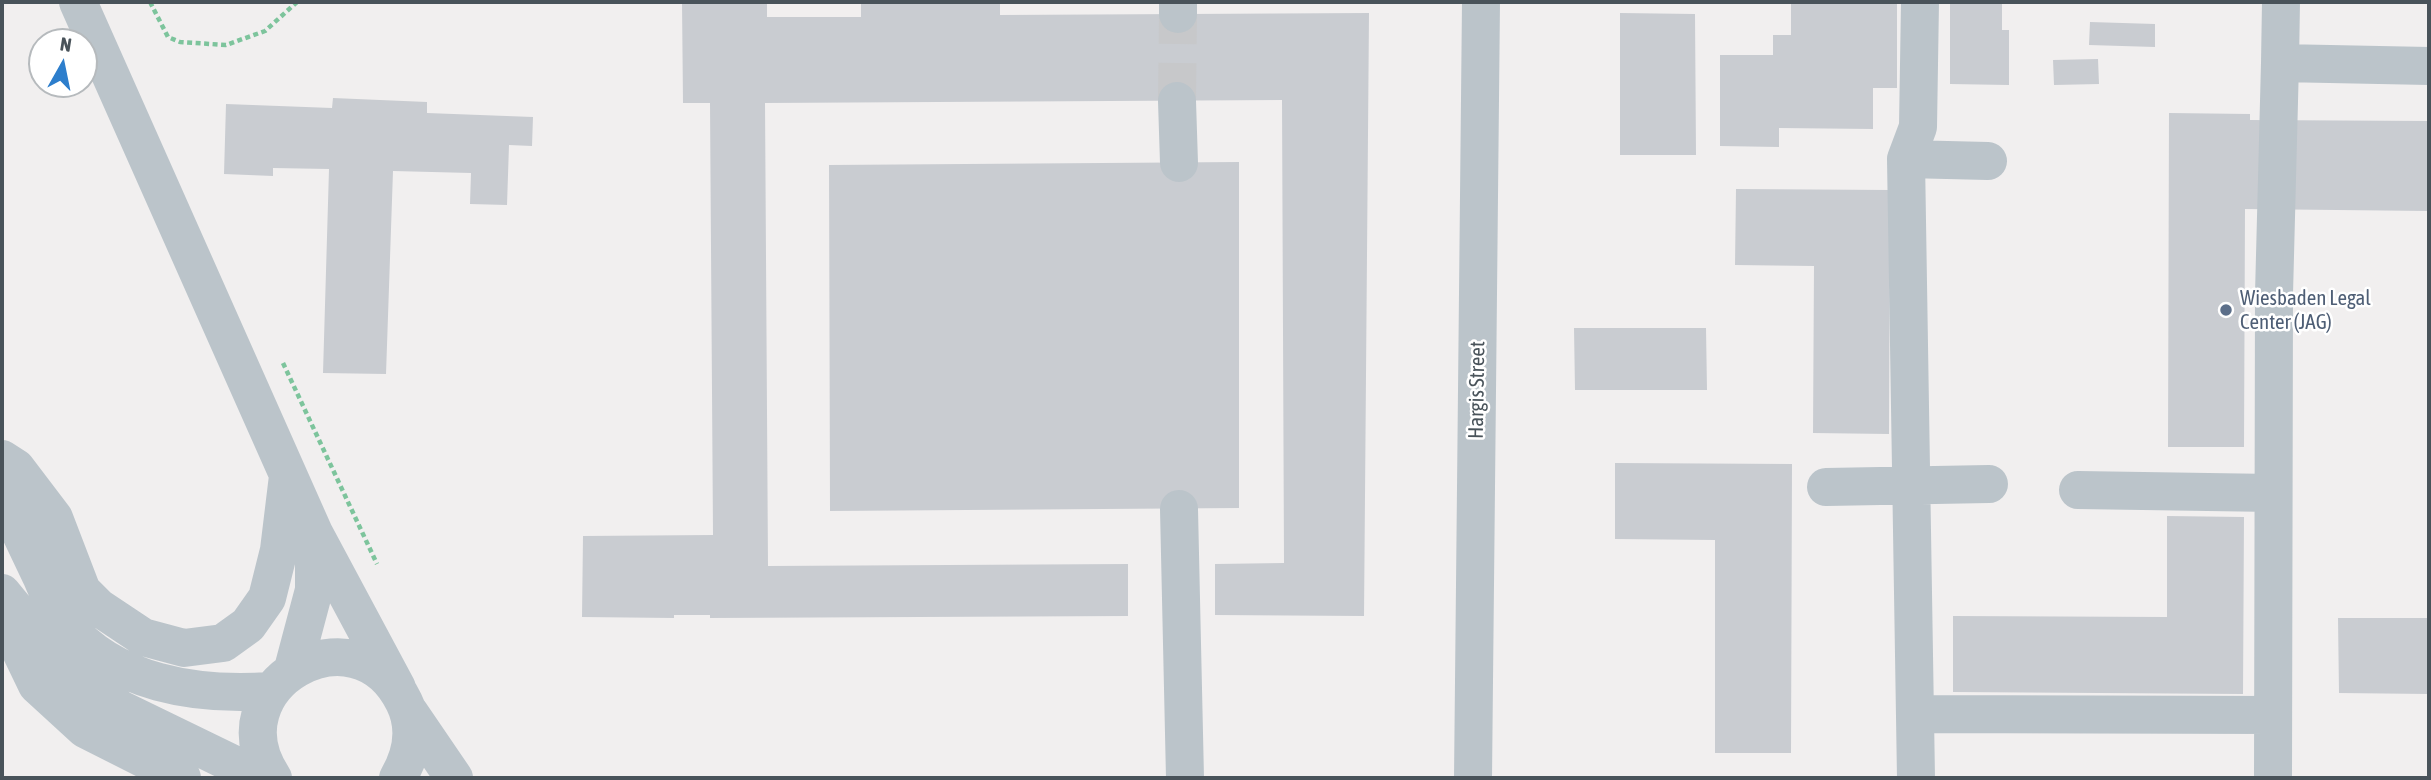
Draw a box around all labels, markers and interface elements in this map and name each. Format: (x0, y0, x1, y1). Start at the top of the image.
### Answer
north arrow (28, 28, 98, 98)
text: N (59, 32, 73, 56)
place label: Wiesbaden Legal Center (JAG) (2240, 285, 2371, 335)
marker: Wiesbaden Legal Center (JAG) (2218, 302, 2234, 318)
street label: Hargis Street (1464, 341, 1490, 439)

